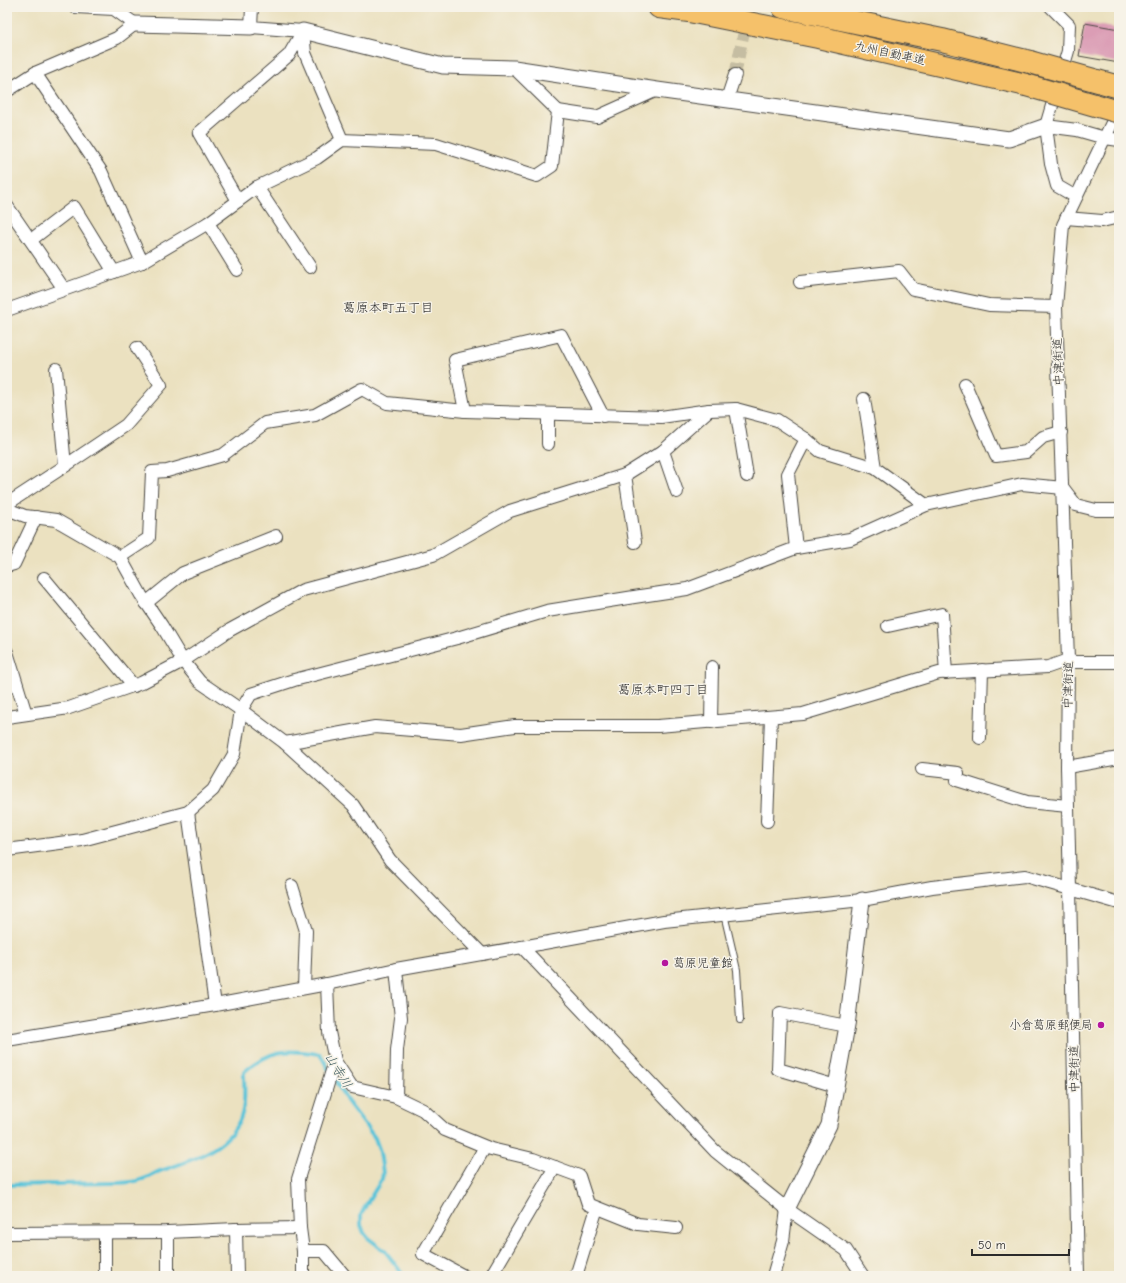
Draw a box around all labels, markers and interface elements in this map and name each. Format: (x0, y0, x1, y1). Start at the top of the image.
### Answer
street label: 九州自動車道 (853, 39, 927, 67)
district label: 葛原本町五丁目 (342, 300, 434, 315)
street label: 中津街道 (1050, 338, 1066, 386)
street label: 中津街道 (1061, 661, 1075, 709)
district label: 葛原本町四丁目 (617, 682, 709, 697)
place label: 葛原児童館 (673, 956, 733, 970)
marker: 葛原児童館 (660, 958, 670, 968)
place label: 小倉葛原郵便局 (1009, 1018, 1093, 1032)
marker: 小倉葛原郵便局 (1096, 1020, 1106, 1030)
street label: 中津街道 (1067, 1045, 1081, 1093)
water label: 山寺川 (322, 1050, 355, 1091)
scale bar (972, 1231, 1069, 1257)
text: 50 m (978, 1238, 1006, 1252)

